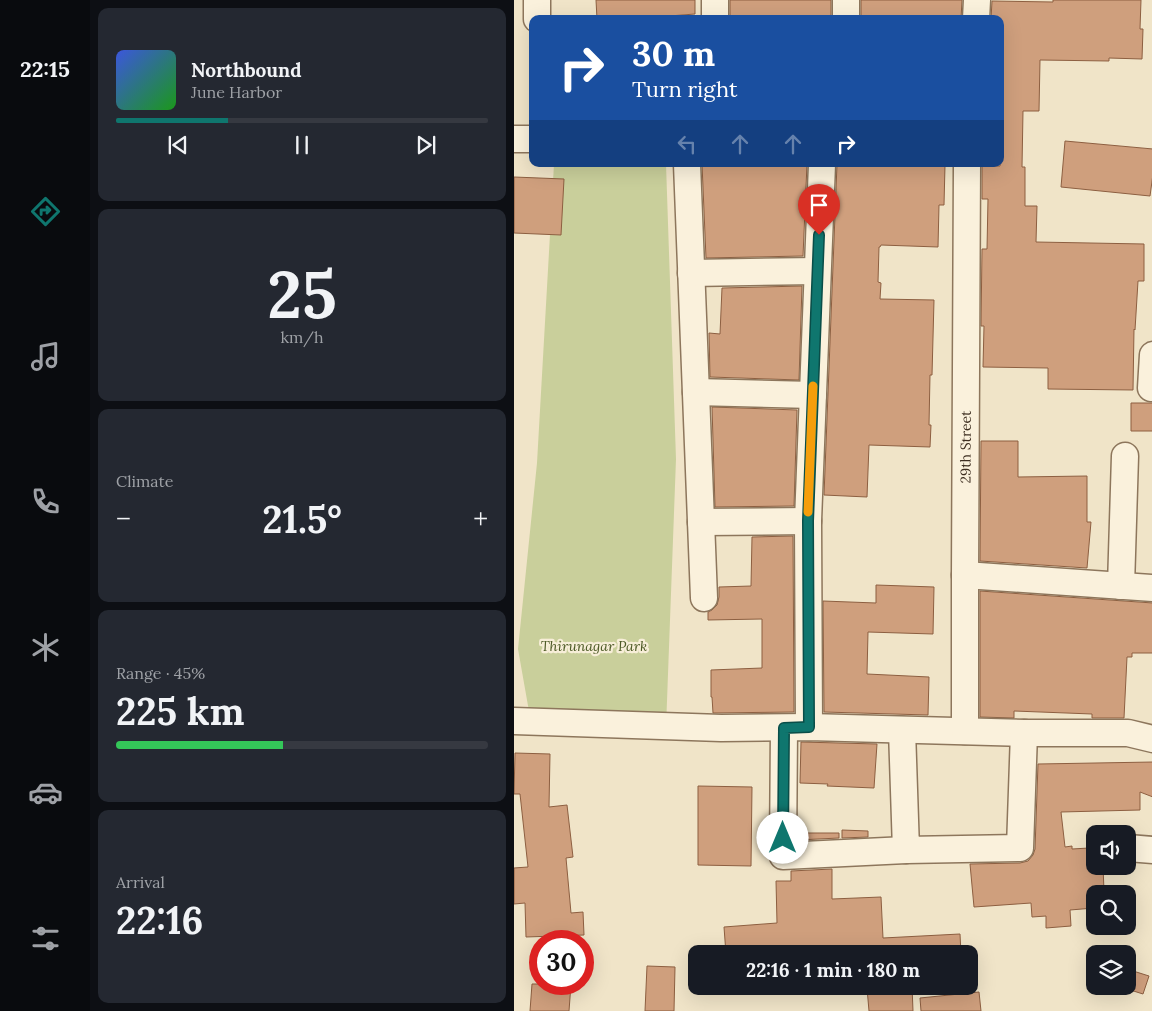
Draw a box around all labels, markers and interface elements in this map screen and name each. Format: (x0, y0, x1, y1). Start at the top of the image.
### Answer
text: 30 m (632, 31, 715, 76)
icon: right (549, 35, 614, 100)
text: 22:15 (20, 55, 70, 83)
text: Northbound (191, 58, 302, 82)
text: Turn right (632, 75, 737, 103)
text: June Harbor (191, 82, 282, 102)
icon: left (673, 130, 701, 158)
icon: ahead (726, 130, 754, 158)
icon: ahead (779, 130, 807, 158)
icon: right (832, 130, 860, 158)
icon: previous (164, 131, 192, 159)
icon: pause (288, 131, 316, 159)
icon: next (412, 131, 440, 159)
pin (798, 184, 840, 235)
icon: arrive (805, 191, 833, 219)
icon: directions (28, 194, 63, 229)
text: 25 (267, 253, 337, 336)
text: km/h (280, 327, 324, 347)
icon: music (28, 339, 63, 374)
street label: 29th Street (956, 410, 975, 483)
text: Climate (116, 471, 173, 491)
icon: phone (28, 484, 63, 519)
text: 21.5° (262, 495, 342, 543)
text: − (116, 501, 131, 537)
text: + (473, 501, 488, 537)
icon: climate (28, 630, 63, 665)
park label: Thirunagar Park (541, 637, 647, 655)
text: Range · 45% (116, 663, 205, 683)
text: 225 km (116, 687, 245, 735)
icon: car (28, 775, 63, 810)
position arrow (756, 811, 808, 863)
map controls (1086, 825, 1136, 995)
button: sound (1086, 825, 1136, 875)
text: Arrival (116, 872, 165, 892)
button: search (1086, 885, 1136, 935)
text: 22:16 (116, 896, 203, 944)
icon: filters (28, 921, 63, 956)
speed limit sign: 30 (529, 930, 594, 995)
button: layers (1086, 945, 1136, 995)
text: 22:16 · 1 min · 180 m (746, 958, 920, 982)

